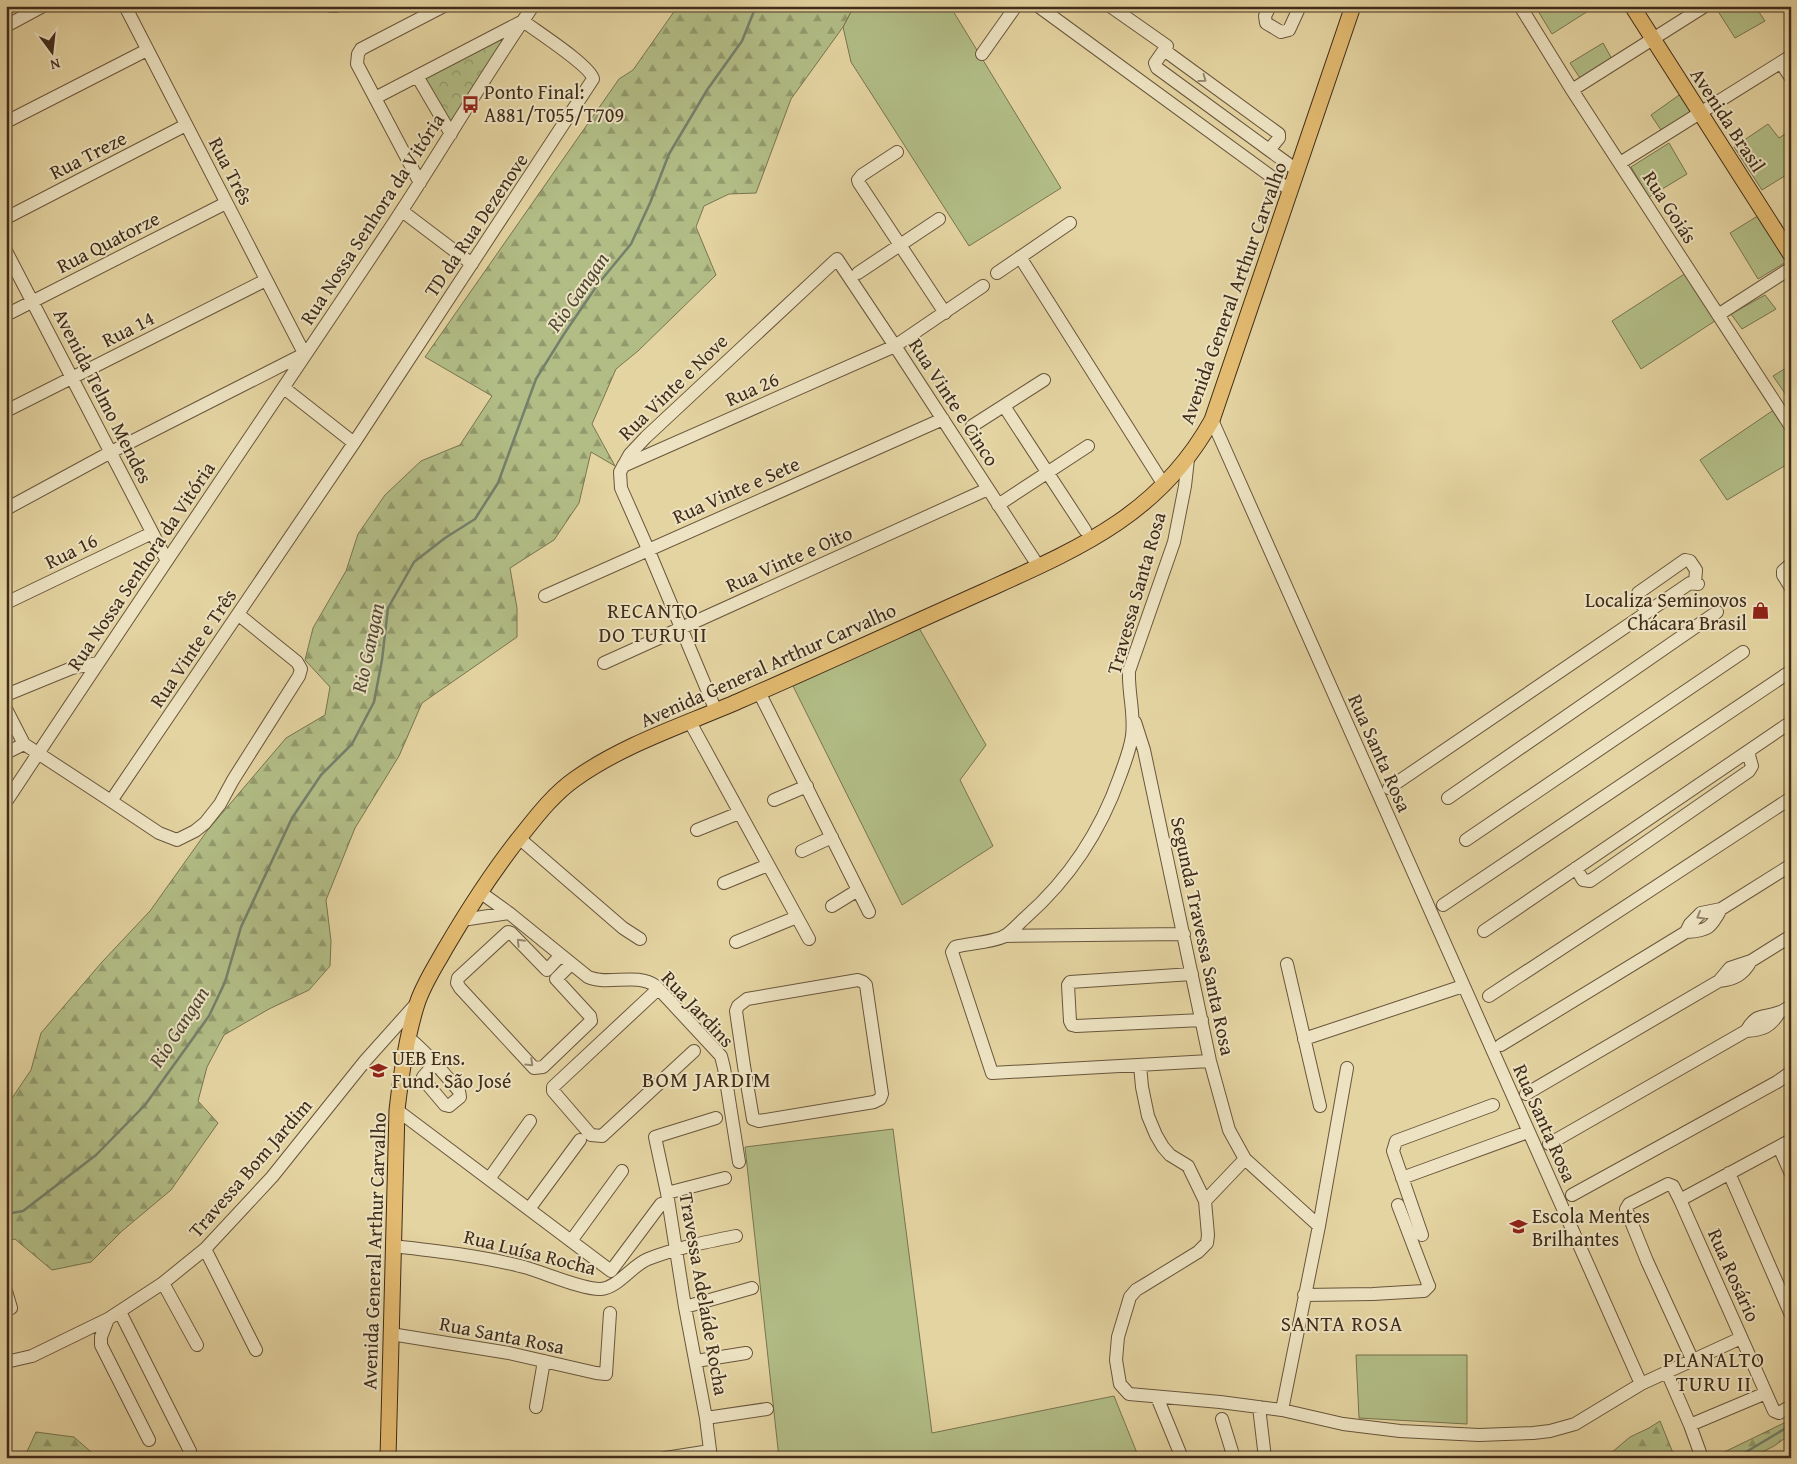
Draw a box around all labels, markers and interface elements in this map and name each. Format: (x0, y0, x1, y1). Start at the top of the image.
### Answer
north arrow (28, 28, 78, 78)
text: N (48, 54, 62, 76)
street label: Avenida Brasil (1684, 62, 1773, 178)
one-way arrow (1197, 73, 1206, 81)
place label: Ponto Final: A881/T055/T709 (484, 77, 624, 129)
bus stop icon: Ponto Final: A881/T055/T709 (460, 94, 480, 114)
street label: Rua Nossa Senhora da Vitória (292, 107, 451, 330)
street label: Rua Treze (44, 123, 131, 186)
street label: Rua Três (202, 132, 261, 210)
street label: TD da Rua Dezenove (417, 147, 535, 302)
street label: Avenida General Arthur Carvalho (1171, 158, 1294, 428)
street label: Rua Goiás (1636, 165, 1705, 249)
street label: Rua Quatorze (51, 203, 164, 280)
water label: Rio Gangan (538, 245, 617, 339)
street label: Avenida Telmo Mendes (47, 303, 160, 488)
street label: Rua 14 (96, 303, 159, 354)
street label: Rua Vinte e Nove (611, 327, 734, 447)
street label: Rua Vinte e Cinco (902, 332, 1007, 472)
street label: Rua 26 (721, 364, 783, 413)
street label: Rua Vinte e Sete (668, 449, 804, 531)
street label: Rua Nossa Senhora da Vitória (60, 455, 222, 676)
street label: Travessa Santa Rosa (1098, 508, 1173, 677)
street label: Rua Vinte e Oito (721, 518, 857, 599)
street label: Rua 16 (40, 525, 102, 576)
street label: Rua Vinte e Três (142, 583, 243, 713)
place label: Localiza Seminovos Chácara Brasil (1585, 585, 1747, 637)
district label: RECANTO DO TURU II (598, 595, 708, 650)
street label: Avenida General Arthur Carvalho (635, 595, 900, 734)
water label: Rio Gangan (343, 600, 392, 697)
shop icon: Localiza Seminovos Chácara Brasil (1751, 601, 1771, 621)
street label: Rua Santa Rosa (1341, 689, 1420, 817)
street label: Segunda Travessa Santa Rosa (1164, 814, 1243, 1058)
one-way arrow (1697, 910, 1706, 920)
one-way arrow (517, 939, 526, 948)
street label: Rua Jardins (655, 964, 742, 1053)
water label: Rio Gangan (140, 980, 217, 1074)
place label: UEB Ens. Fund. São José (392, 1043, 511, 1095)
one-way arrow (524, 1057, 533, 1066)
street label: Rua Santa Rosa (1506, 1059, 1585, 1187)
school or university icon: UEB Ens. Fund. São José (368, 1060, 388, 1080)
district label: BOM JARDIM (642, 1063, 772, 1095)
street label: Travessa Bom Jardim (181, 1091, 319, 1243)
street label: Avenida General Arthur Carvalho (354, 1112, 393, 1390)
street label: Travessa Adelaíde Rocha (672, 1190, 737, 1398)
place label: Escola Mentes Brilhantes (1532, 1201, 1650, 1253)
school or university icon: Escola Mentes Brilhantes (1508, 1217, 1528, 1237)
street label: Rua Luísa Rocha (461, 1221, 600, 1282)
street label: Rua Rosário (1701, 1224, 1768, 1326)
street label: Rua Santa Rosa (437, 1308, 568, 1361)
district label: SANTA ROSA (1281, 1308, 1403, 1339)
district label: PLANALTO TURU II (1663, 1344, 1765, 1399)

